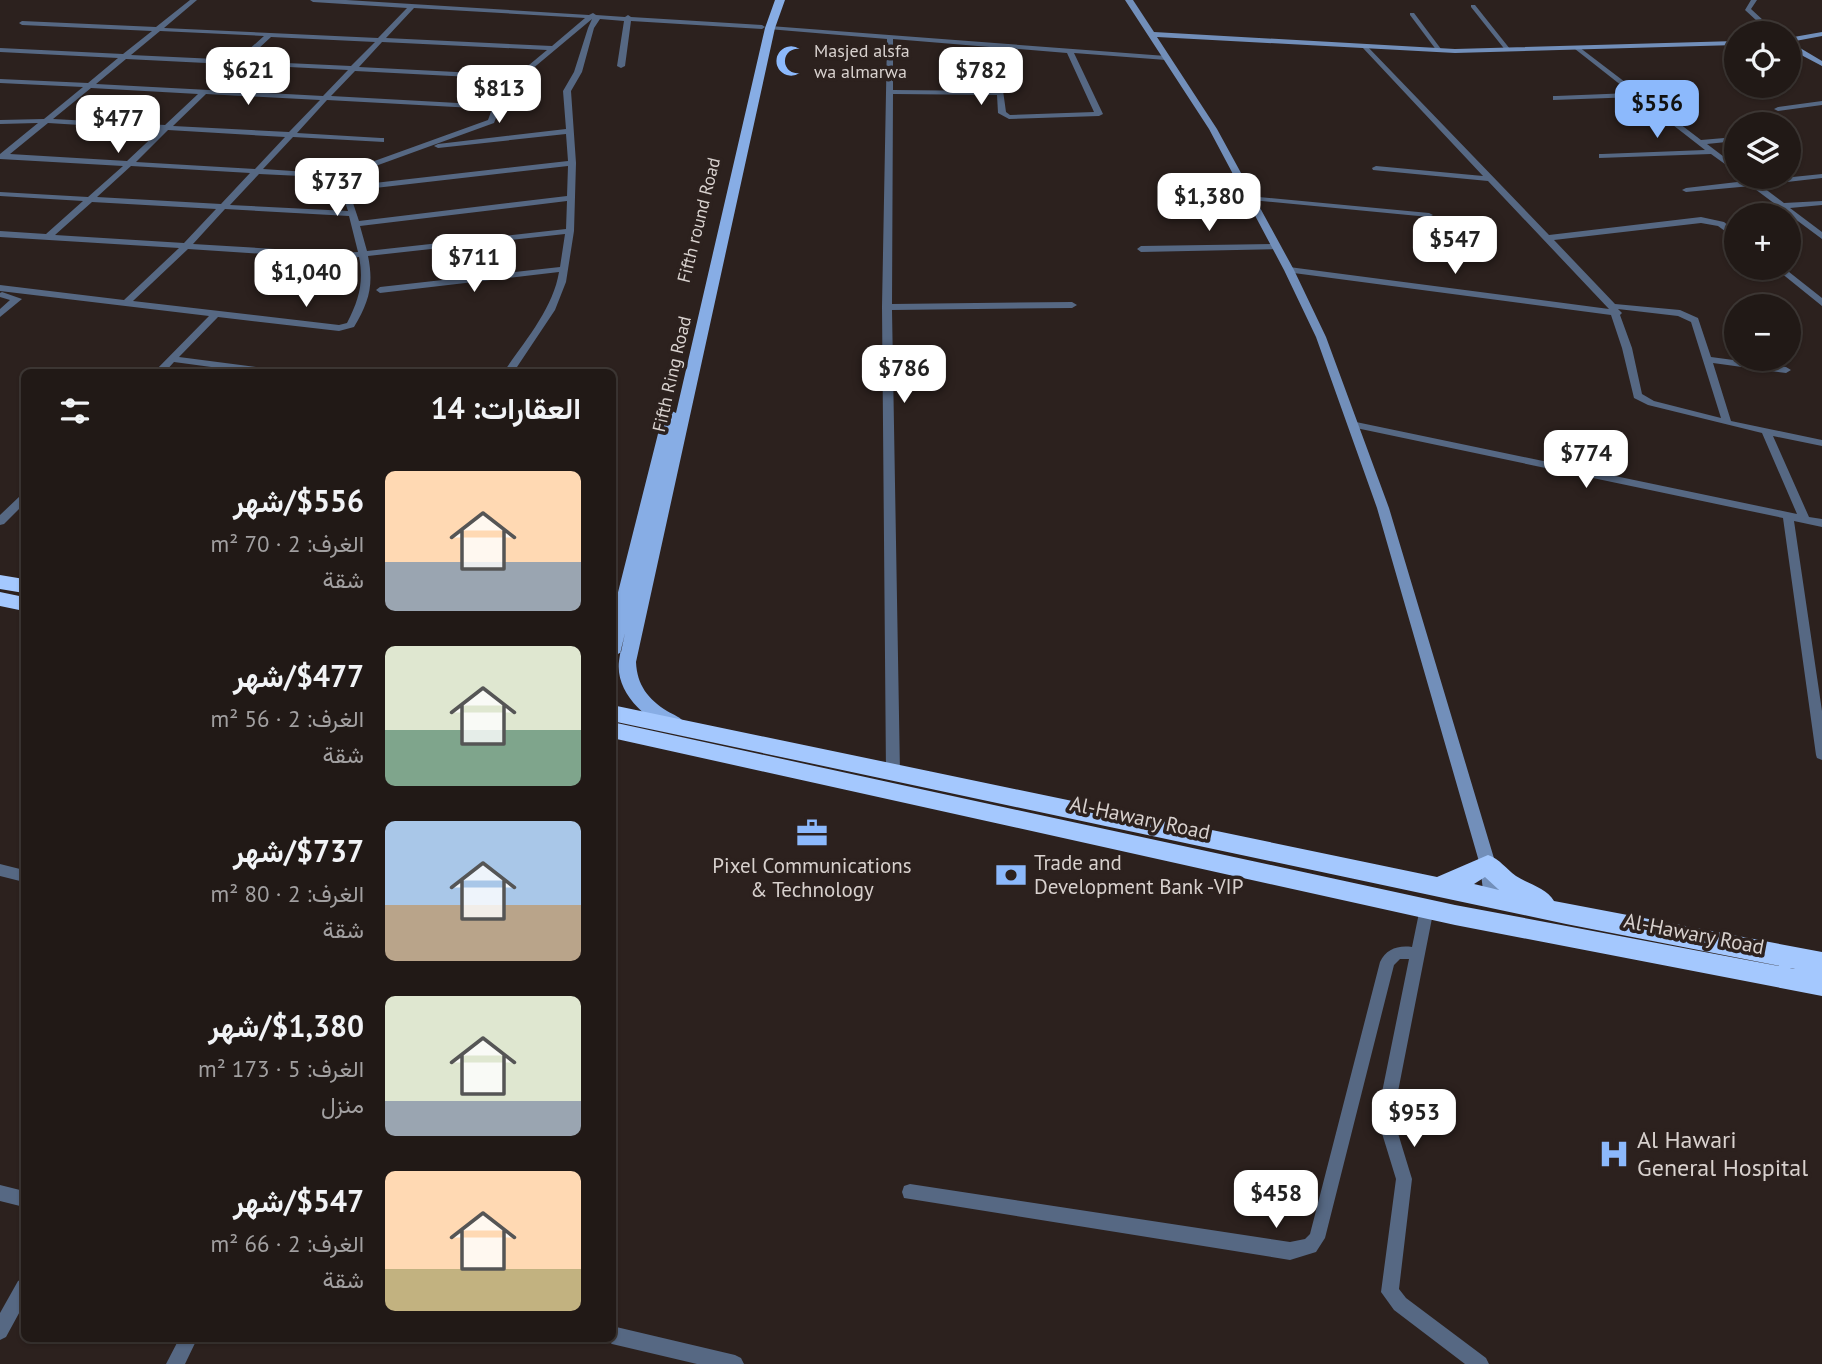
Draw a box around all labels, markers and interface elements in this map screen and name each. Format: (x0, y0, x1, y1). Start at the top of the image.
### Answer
map controls (1724, 21, 1801, 371)
button: locate (1724, 21, 1801, 98)
place label: Masjed alsfa wa almarwa (814, 39, 910, 83)
mosque icon: Masjed alsfa wa almarwa (774, 44, 808, 78)
pin: $621 (207, 48, 289, 107)
pin: $782 (940, 48, 1022, 107)
text: $621 (222, 55, 274, 84)
text: $782 (955, 55, 1007, 84)
pin: $813 (458, 66, 540, 125)
text: $813 (473, 73, 525, 102)
pin: $556 (1616, 80, 1698, 140)
text: $556 (1631, 88, 1683, 117)
pin: $477 (77, 96, 159, 155)
text: $477 (92, 103, 144, 132)
button: layers (1724, 112, 1801, 189)
street label: Fifth round Road (672, 155, 725, 285)
pin: $737 (296, 158, 378, 218)
text: $737 (311, 166, 363, 195)
pin: $1,380 (1152, 174, 1266, 233)
text: $1,380 (1173, 181, 1245, 210)
button: + (1724, 203, 1801, 280)
pin: $547 (1414, 216, 1496, 276)
text: $547 (1429, 224, 1481, 253)
pin: $711 (433, 234, 515, 294)
text: $711 (448, 242, 500, 271)
pin: $1,040 (249, 250, 363, 309)
text: $1,040 (270, 257, 342, 286)
button: − (1724, 294, 1801, 371)
street label: Fifth Ring Road (647, 314, 696, 434)
pin: $786 (863, 346, 945, 405)
text: $786 (878, 353, 930, 382)
text: العقارات: 14 (431, 388, 581, 427)
icon: filters (56, 392, 94, 430)
pin: $774 (1545, 430, 1627, 490)
text: $774 (1560, 438, 1612, 467)
text: $556/شهر (233, 481, 364, 520)
icon: home (441, 499, 525, 583)
text: الغرف: 2 · 70 m² (210, 529, 364, 558)
text: شقة (322, 565, 364, 594)
text: $477/شهر (233, 656, 364, 695)
icon: home (441, 674, 525, 758)
text: الغرف: 2 · 56 m² (210, 704, 364, 733)
text: شقة (322, 740, 364, 769)
street label: Al-Hawary Road (1068, 789, 1213, 846)
office icon: Pixel Communications & Technology (795, 816, 829, 850)
text: $737/شهر (233, 831, 364, 870)
icon: home (441, 849, 525, 933)
place label: Trade and Development Bank -VIP (1034, 849, 1243, 900)
place label: Pixel Communications & Technology (712, 852, 912, 903)
bank icon: Trade and Development Bank -VIP (994, 858, 1028, 892)
text: الغرف: 2 · 80 m² (210, 879, 364, 908)
street label: Al-Hawary Road (1622, 907, 1767, 960)
text: شقة (322, 915, 364, 944)
text: $1,380/شهر (208, 1006, 364, 1045)
icon: home (441, 1024, 525, 1108)
text: الغرف: 5 · 173 m² (198, 1054, 364, 1083)
text: منزل (321, 1090, 364, 1119)
pin: $953 (1373, 1090, 1455, 1149)
text: $953 (1388, 1097, 1440, 1126)
place label: Al Hawari General Hospital (1637, 1124, 1808, 1183)
hospital icon: Al Hawari General Hospital (1597, 1137, 1631, 1171)
pin: $458 (1235, 1170, 1317, 1230)
text: $458 (1250, 1178, 1302, 1207)
text: $547/شهر (233, 1181, 364, 1220)
icon: home (441, 1199, 525, 1283)
text: الغرف: 2 · 66 m² (210, 1229, 364, 1258)
text: شقة (322, 1265, 364, 1294)

